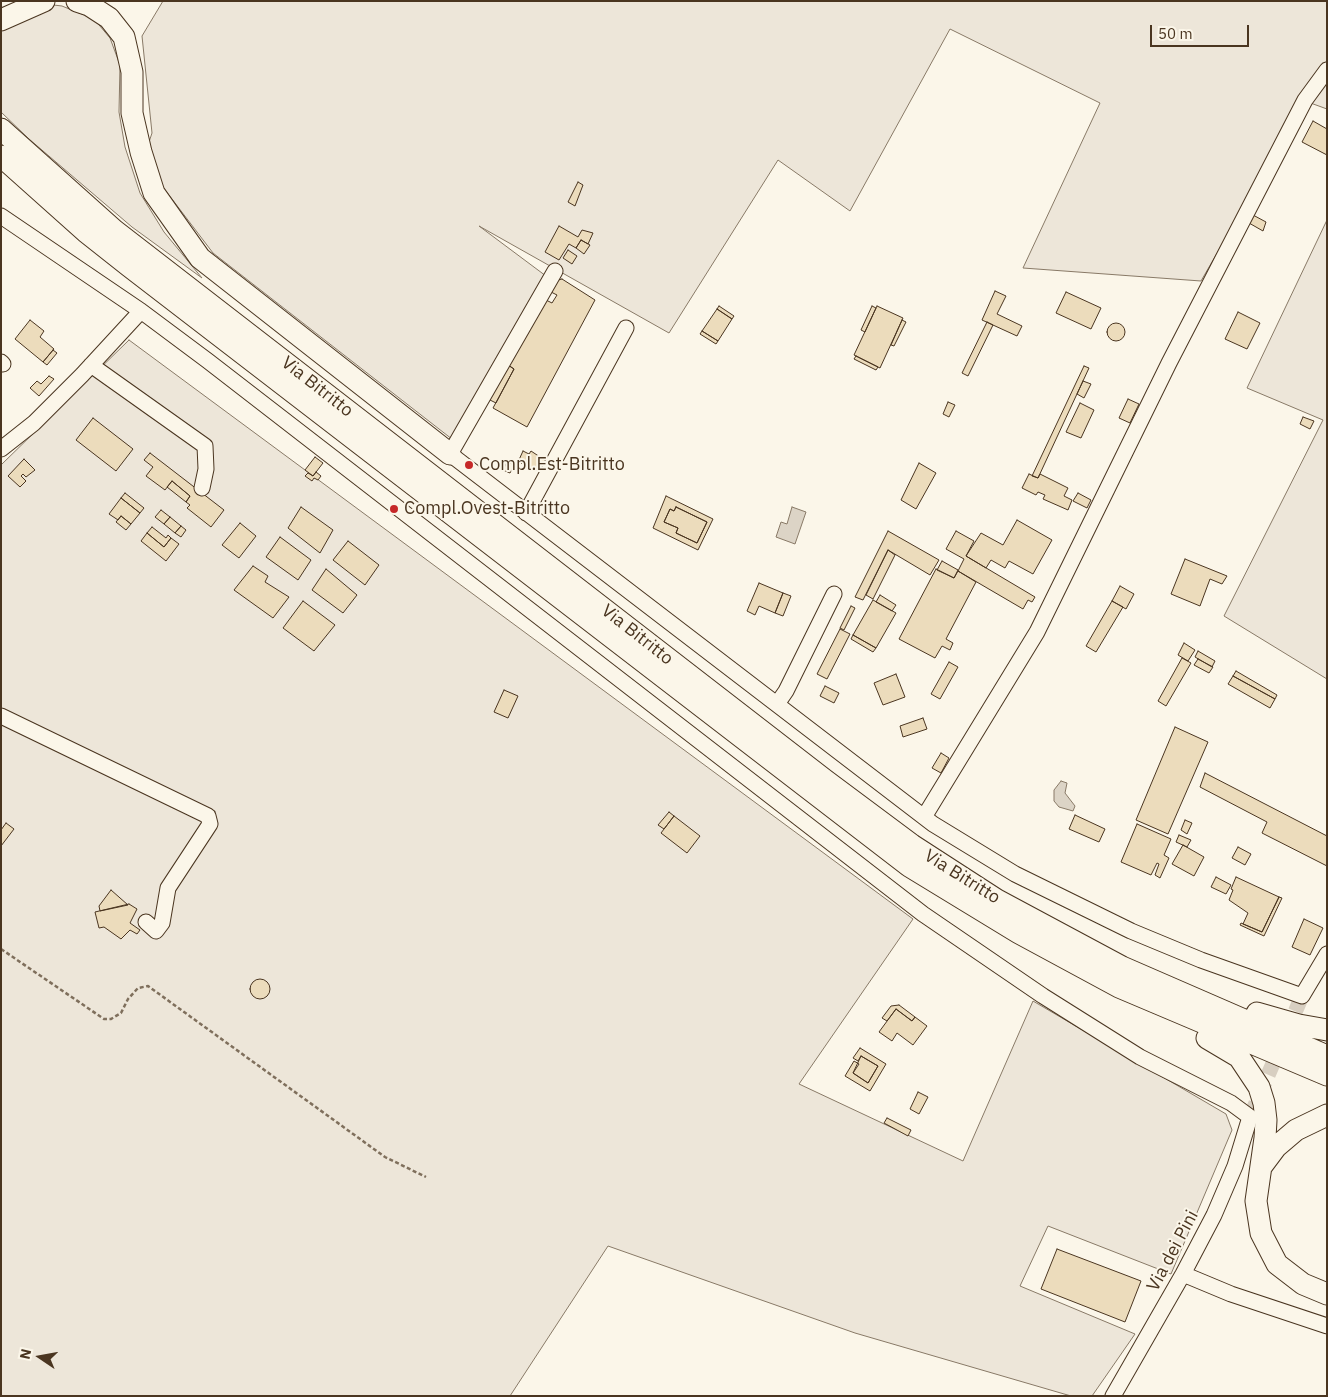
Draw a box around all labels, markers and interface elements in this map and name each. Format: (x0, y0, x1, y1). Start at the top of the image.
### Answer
scale bar (1153, 15, 1252, 47)
text: 50 m (1158, 24, 1193, 43)
street label: Via Bitritto (277, 352, 357, 422)
place label: Compl.Est-Bitritto (479, 454, 625, 476)
marker: Compl.Est-Bitritto (463, 459, 475, 471)
place label: Compl.Ovest-Bitritto (404, 498, 570, 520)
marker: Compl.Ovest-Bitritto (388, 503, 400, 515)
street label: Via Bitritto (597, 600, 677, 670)
street label: Via Bitritto (920, 845, 1004, 909)
street label: Via dei Pini (1143, 1207, 1203, 1295)
north arrow (15, 1332, 65, 1382)
text: N (15, 1347, 35, 1361)

